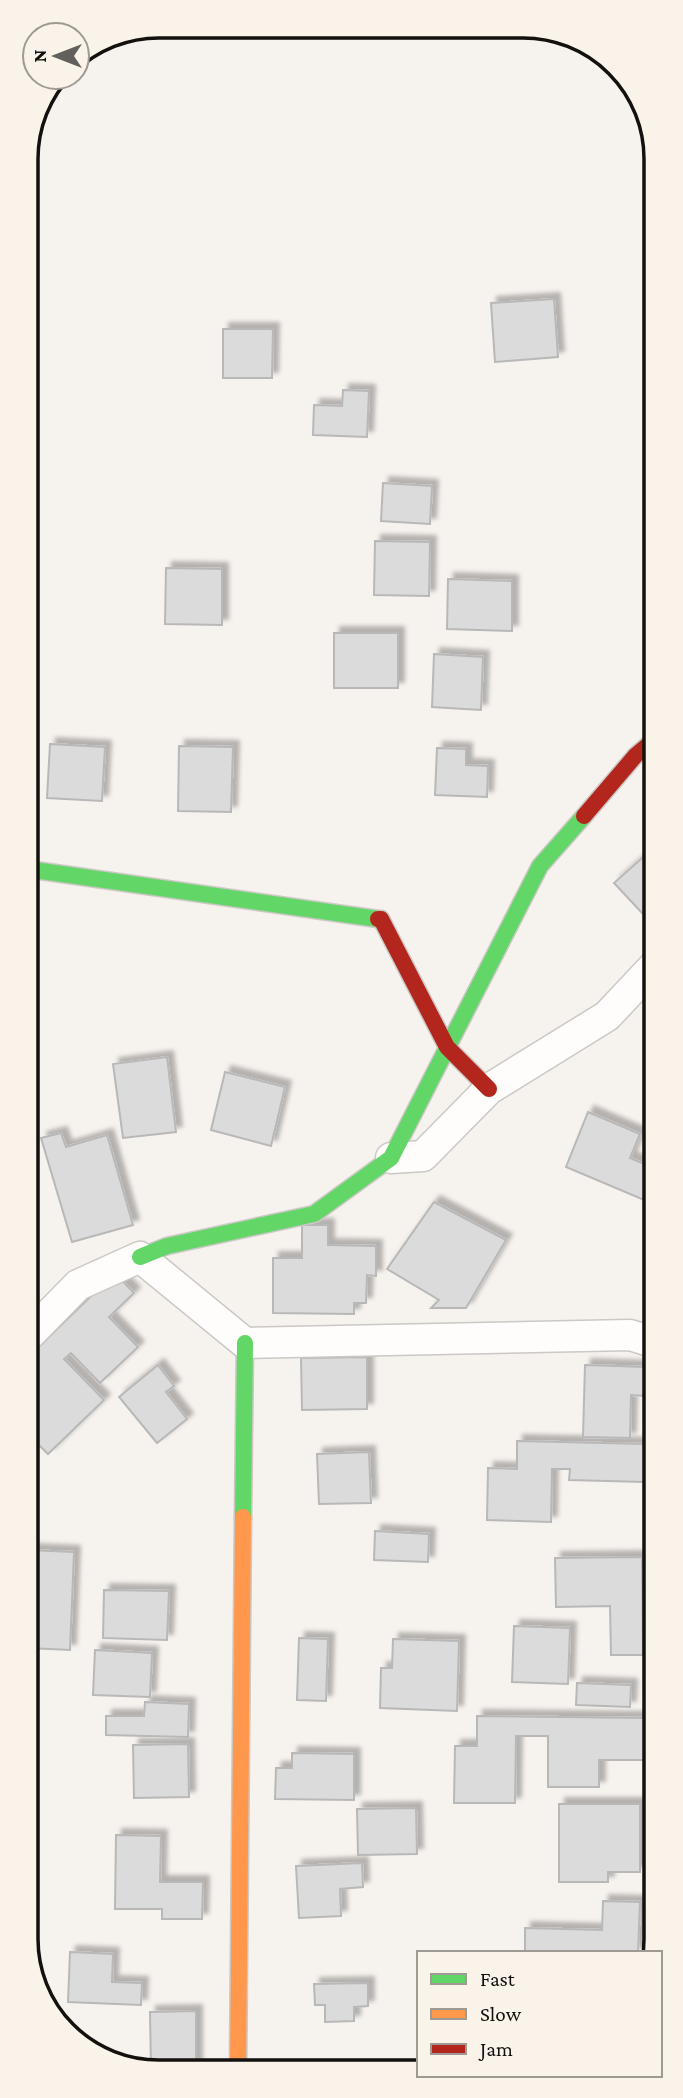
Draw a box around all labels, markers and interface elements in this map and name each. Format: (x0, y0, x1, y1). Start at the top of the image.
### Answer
north arrow (21, 21, 91, 91)
text: N (29, 49, 50, 62)
legend (417, 1951, 662, 2077)
text: Fast (480, 1967, 516, 1991)
text: Slow (480, 2002, 522, 2026)
text: Jam (478, 2037, 513, 2061)

